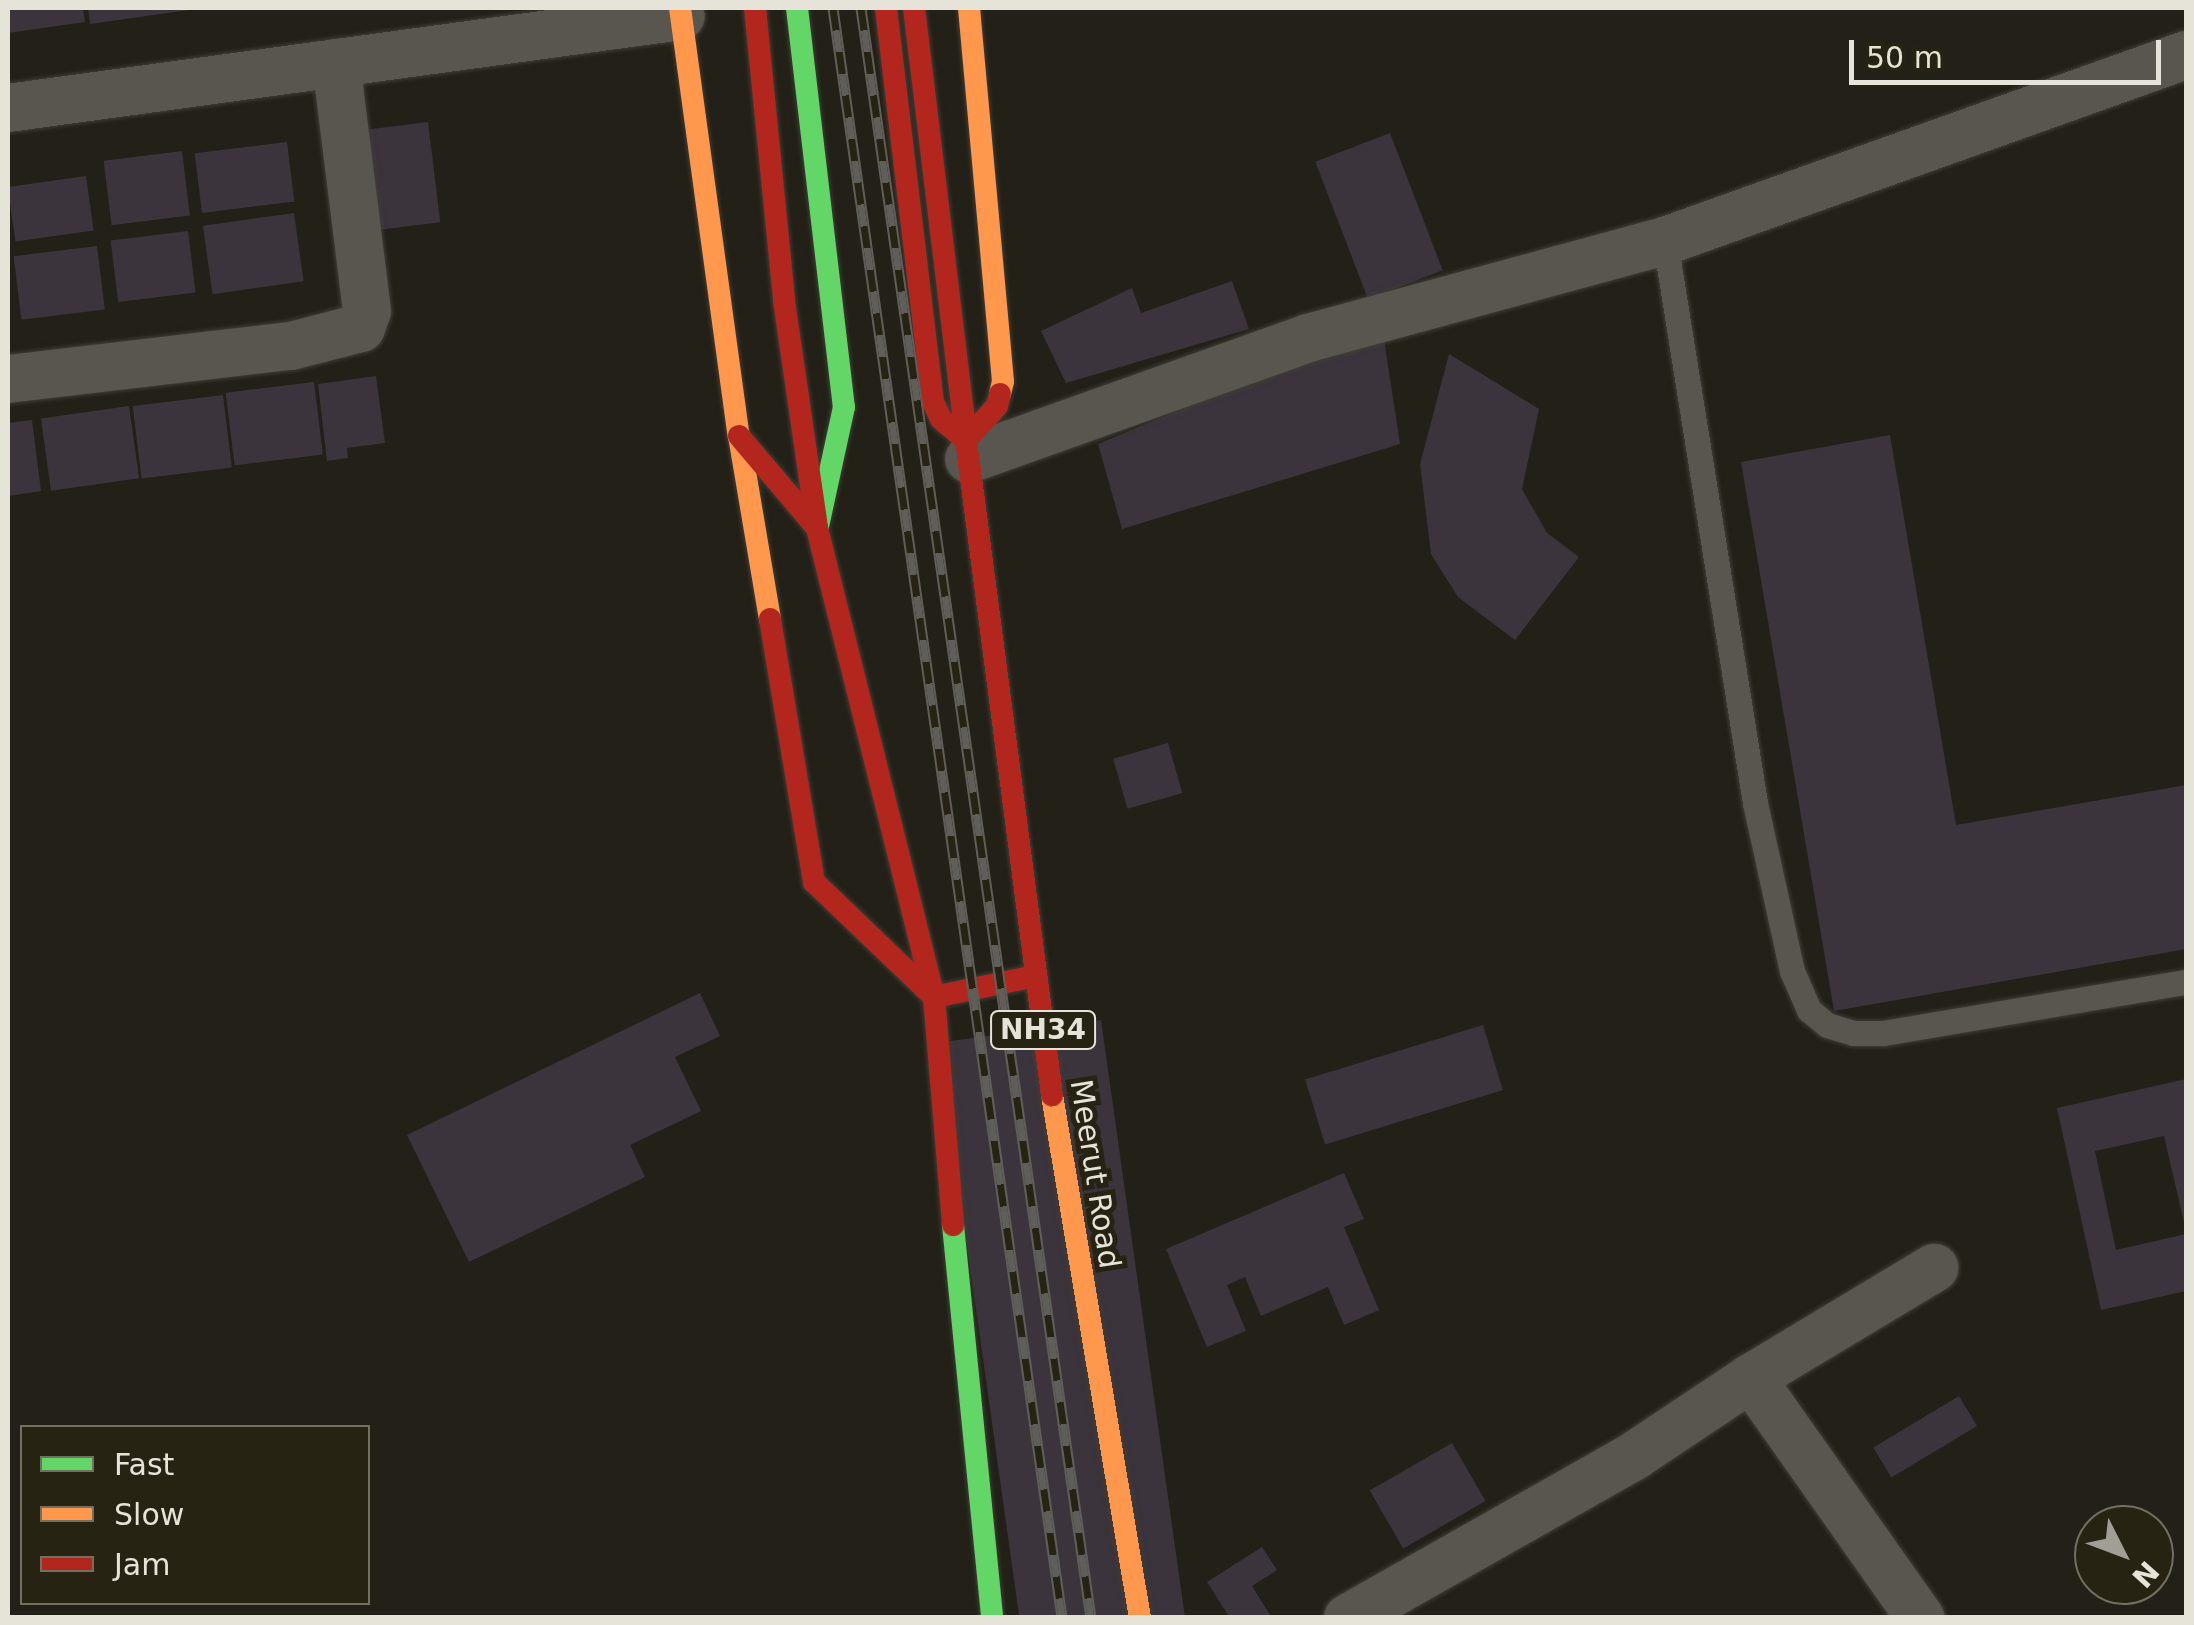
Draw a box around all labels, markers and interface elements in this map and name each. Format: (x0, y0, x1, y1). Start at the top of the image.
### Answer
scale bar (1854, 20, 2166, 82)
text: 50 m (1866, 40, 1943, 75)
road number: NH34 (988, 1007, 1098, 1053)
street label: Meerut Road (1062, 1077, 1128, 1271)
legend (20, 1425, 370, 1605)
text: Fast (114, 1447, 174, 1482)
text: Slow (114, 1497, 184, 1532)
north arrow (2074, 1505, 2174, 1605)
text: Jam (114, 1547, 170, 1582)
text: N (2125, 1554, 2165, 1594)

